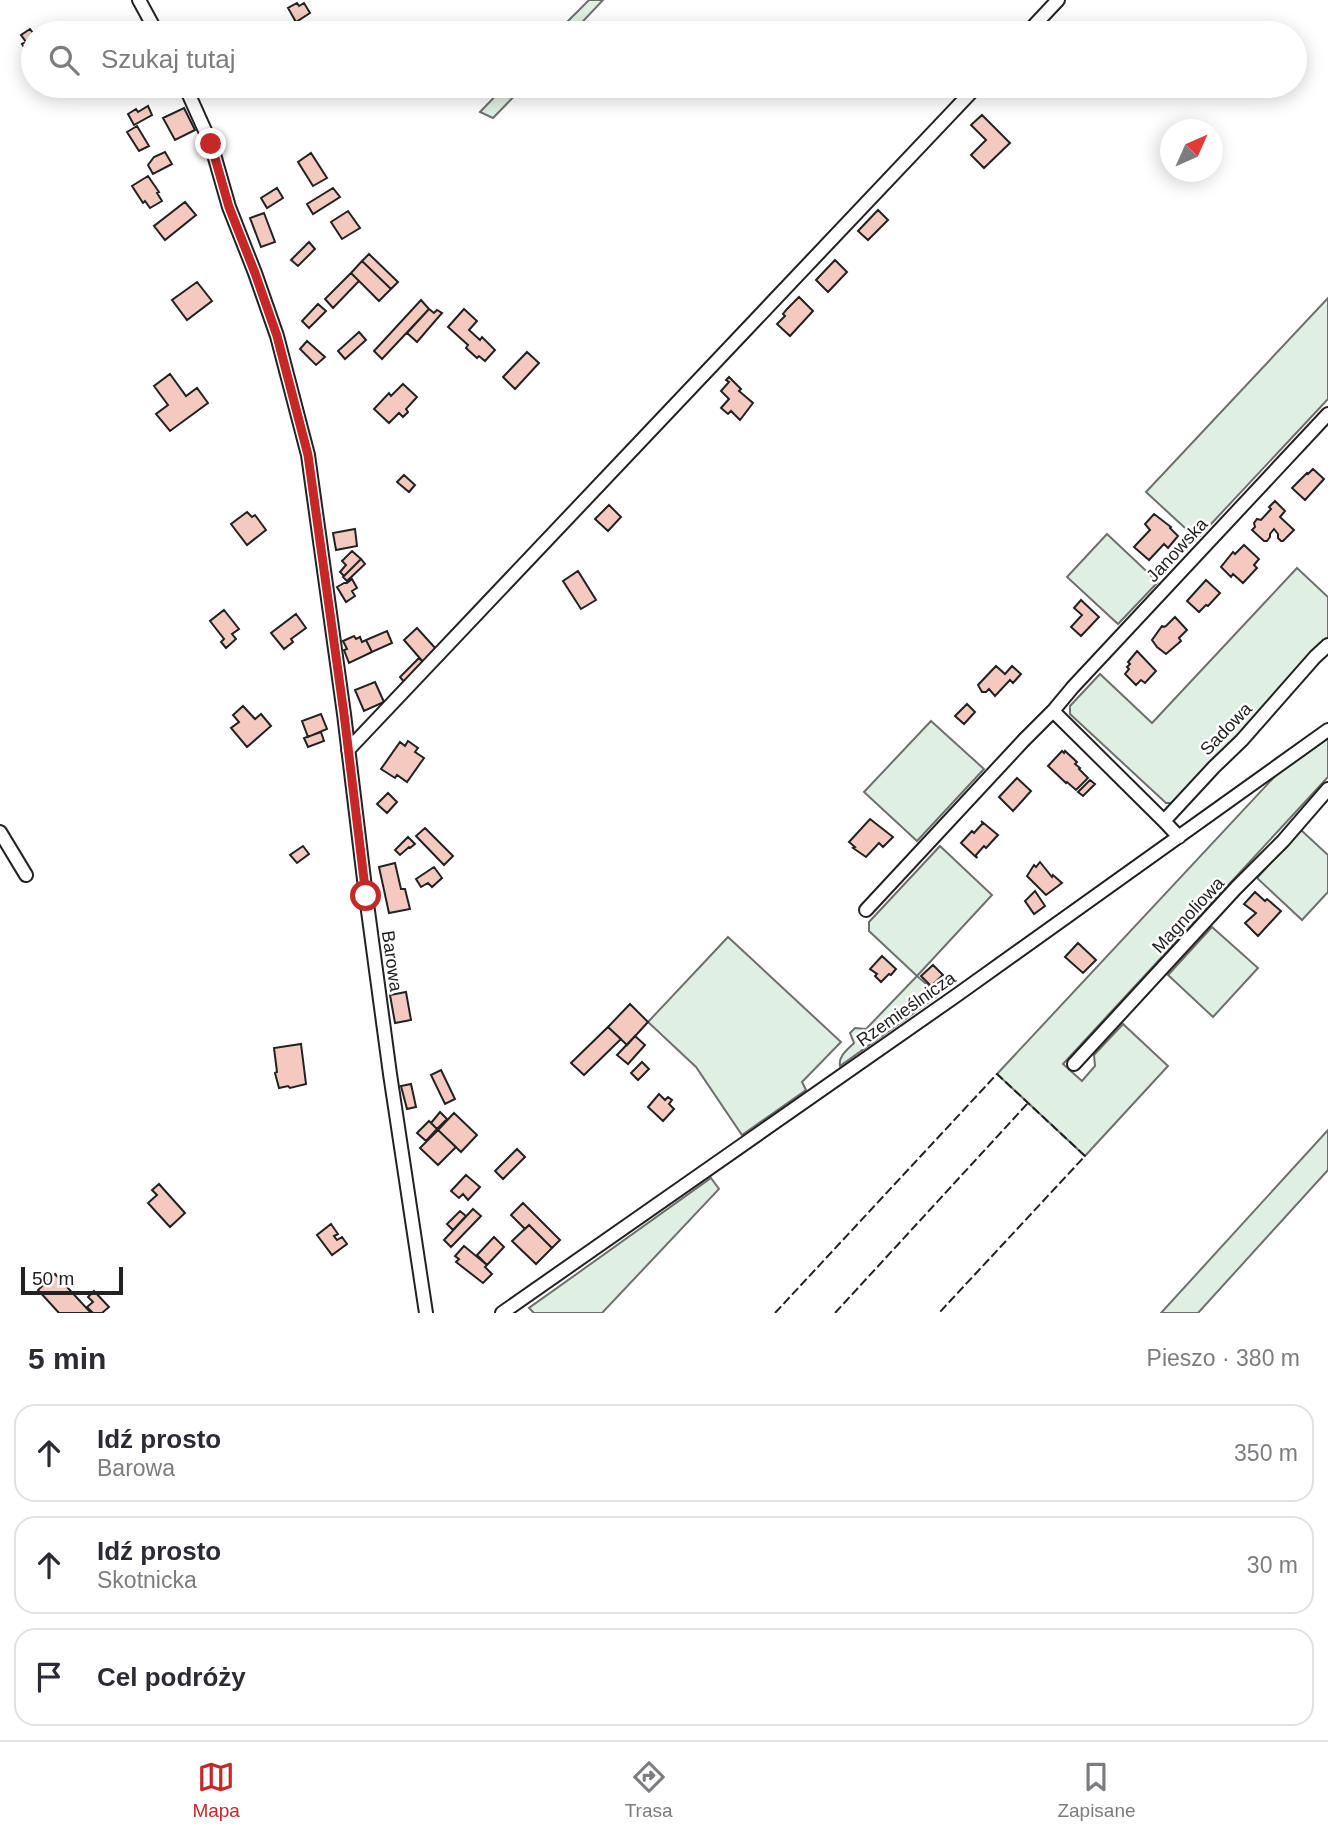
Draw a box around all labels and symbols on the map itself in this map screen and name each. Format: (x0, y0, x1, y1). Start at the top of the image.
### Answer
north arrow (1160, 119, 1223, 182)
route end (195, 128, 226, 159)
street label: Janowska (1142, 513, 1212, 586)
street label: Sadowa (1196, 698, 1256, 759)
street label: Magnoliowa (1148, 872, 1229, 957)
route start (350, 880, 381, 911)
street label: Barowa (378, 929, 406, 994)
street label: Rzemieślnicza (853, 967, 960, 1050)
scale bar (21, 1264, 122, 1296)

